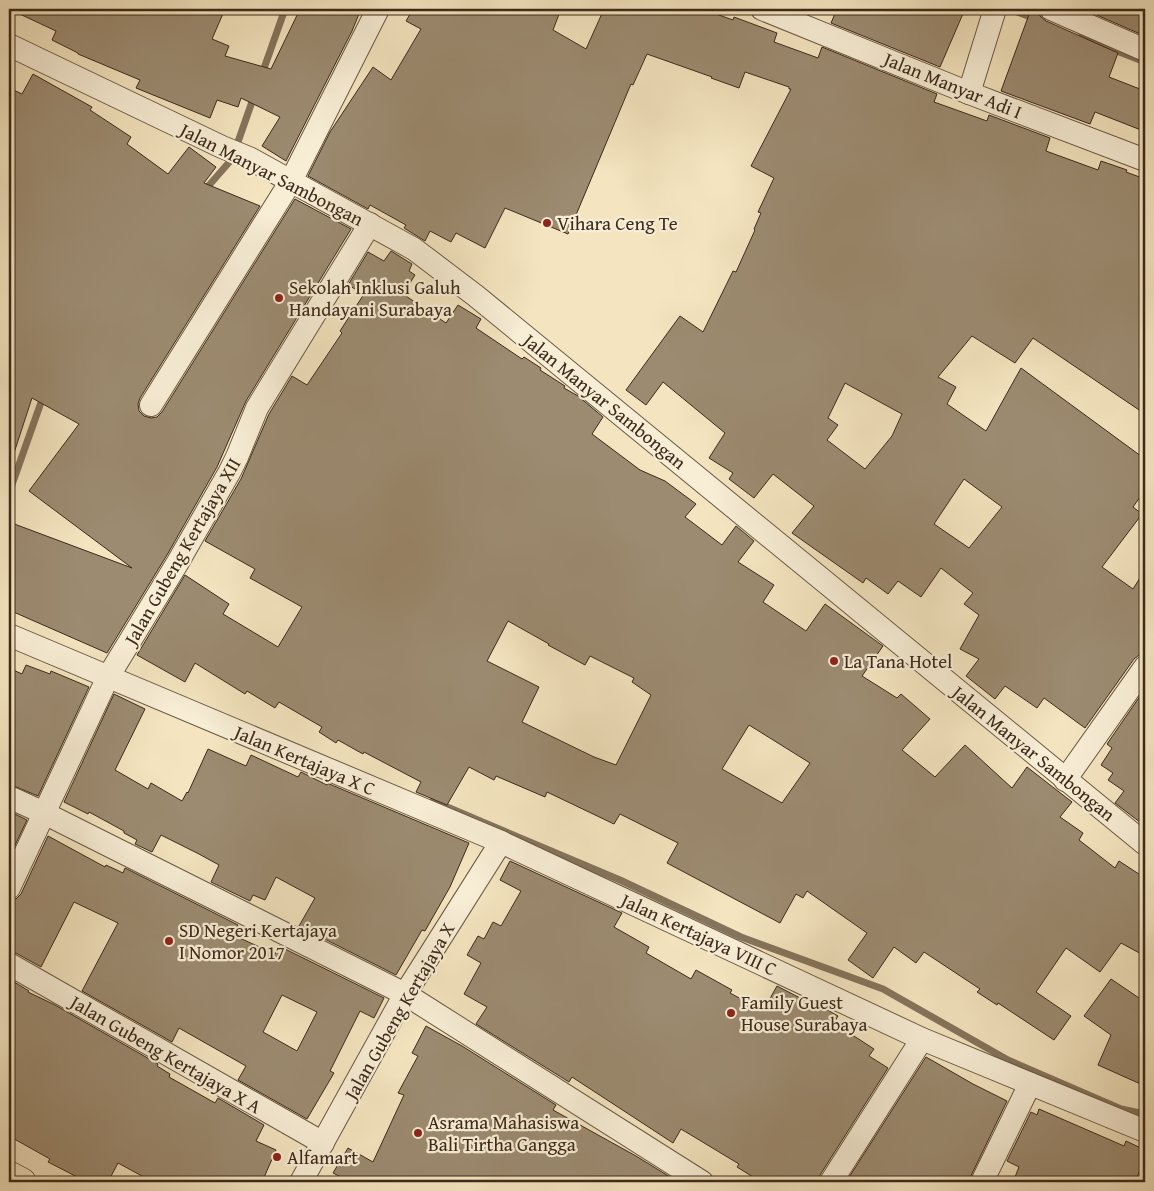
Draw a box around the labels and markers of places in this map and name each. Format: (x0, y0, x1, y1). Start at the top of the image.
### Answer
place label: Vihara Ceng Te (557, 209, 678, 237)
marker: Vihara Ceng Te (541, 217, 553, 229)
place label: Sekolah Inklusi Galuh Handayani Surabaya (289, 273, 461, 323)
marker: Sekolah Inklusi Galuh Handayani Surabaya (273, 292, 285, 304)
place label: La Tana Hotel (844, 647, 952, 675)
marker: La Tana Hotel (828, 655, 840, 667)
place label: SD Negeri Kertajaya I Nomor 2017 (179, 916, 337, 966)
marker: SD Negeri Kertajaya I Nomor 2017 (163, 935, 175, 947)
place label: Family Guest House Surabaya (741, 988, 867, 1038)
marker: Family Guest House Surabaya (725, 1007, 737, 1019)
place label: Asrama Mahasiswa Bali Tirtha Gangga (428, 1108, 579, 1158)
marker: Asrama Mahasiswa Bali Tirtha Gangga (412, 1127, 424, 1139)
place label: Alfamart (287, 1143, 358, 1171)
marker: Alfamart (271, 1151, 283, 1163)

